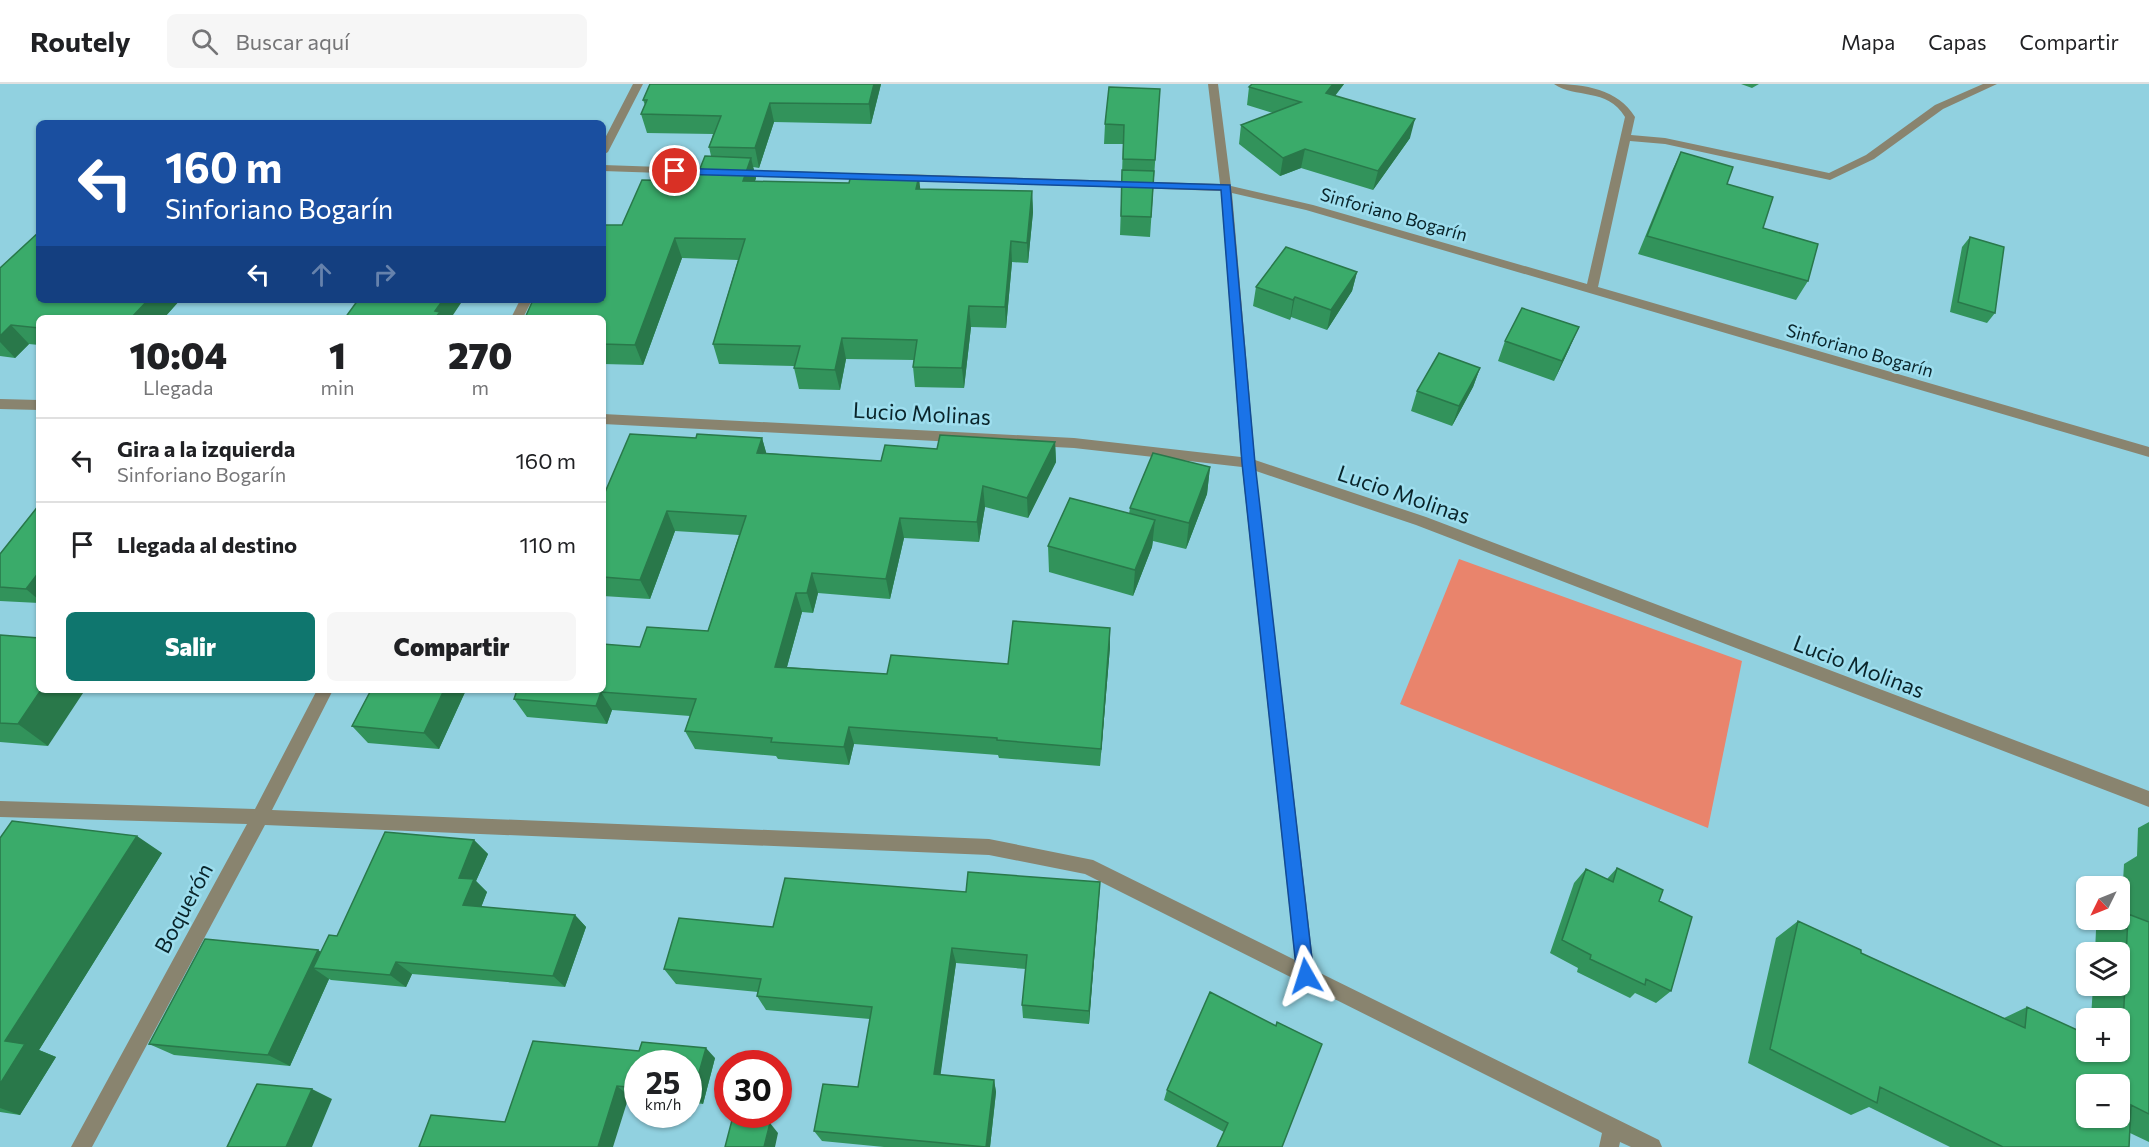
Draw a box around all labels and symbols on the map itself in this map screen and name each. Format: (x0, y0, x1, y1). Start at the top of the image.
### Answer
pin (649, 145, 700, 196)
street label: Sinforiano Bogarín (1318, 182, 1470, 246)
street label: Sinforiano Bogarín (1784, 318, 1936, 382)
street label: Lucio Molinas (852, 396, 992, 430)
street label: Lucio Molinas (1334, 459, 1474, 529)
street label: Lucio Molinas (1790, 629, 1928, 703)
street label: Boquerón (148, 858, 218, 958)
north arrow (2076, 876, 2130, 930)
position arrow (1274, 944, 1338, 1008)
speed limit sign: 30 (714, 1050, 792, 1128)

